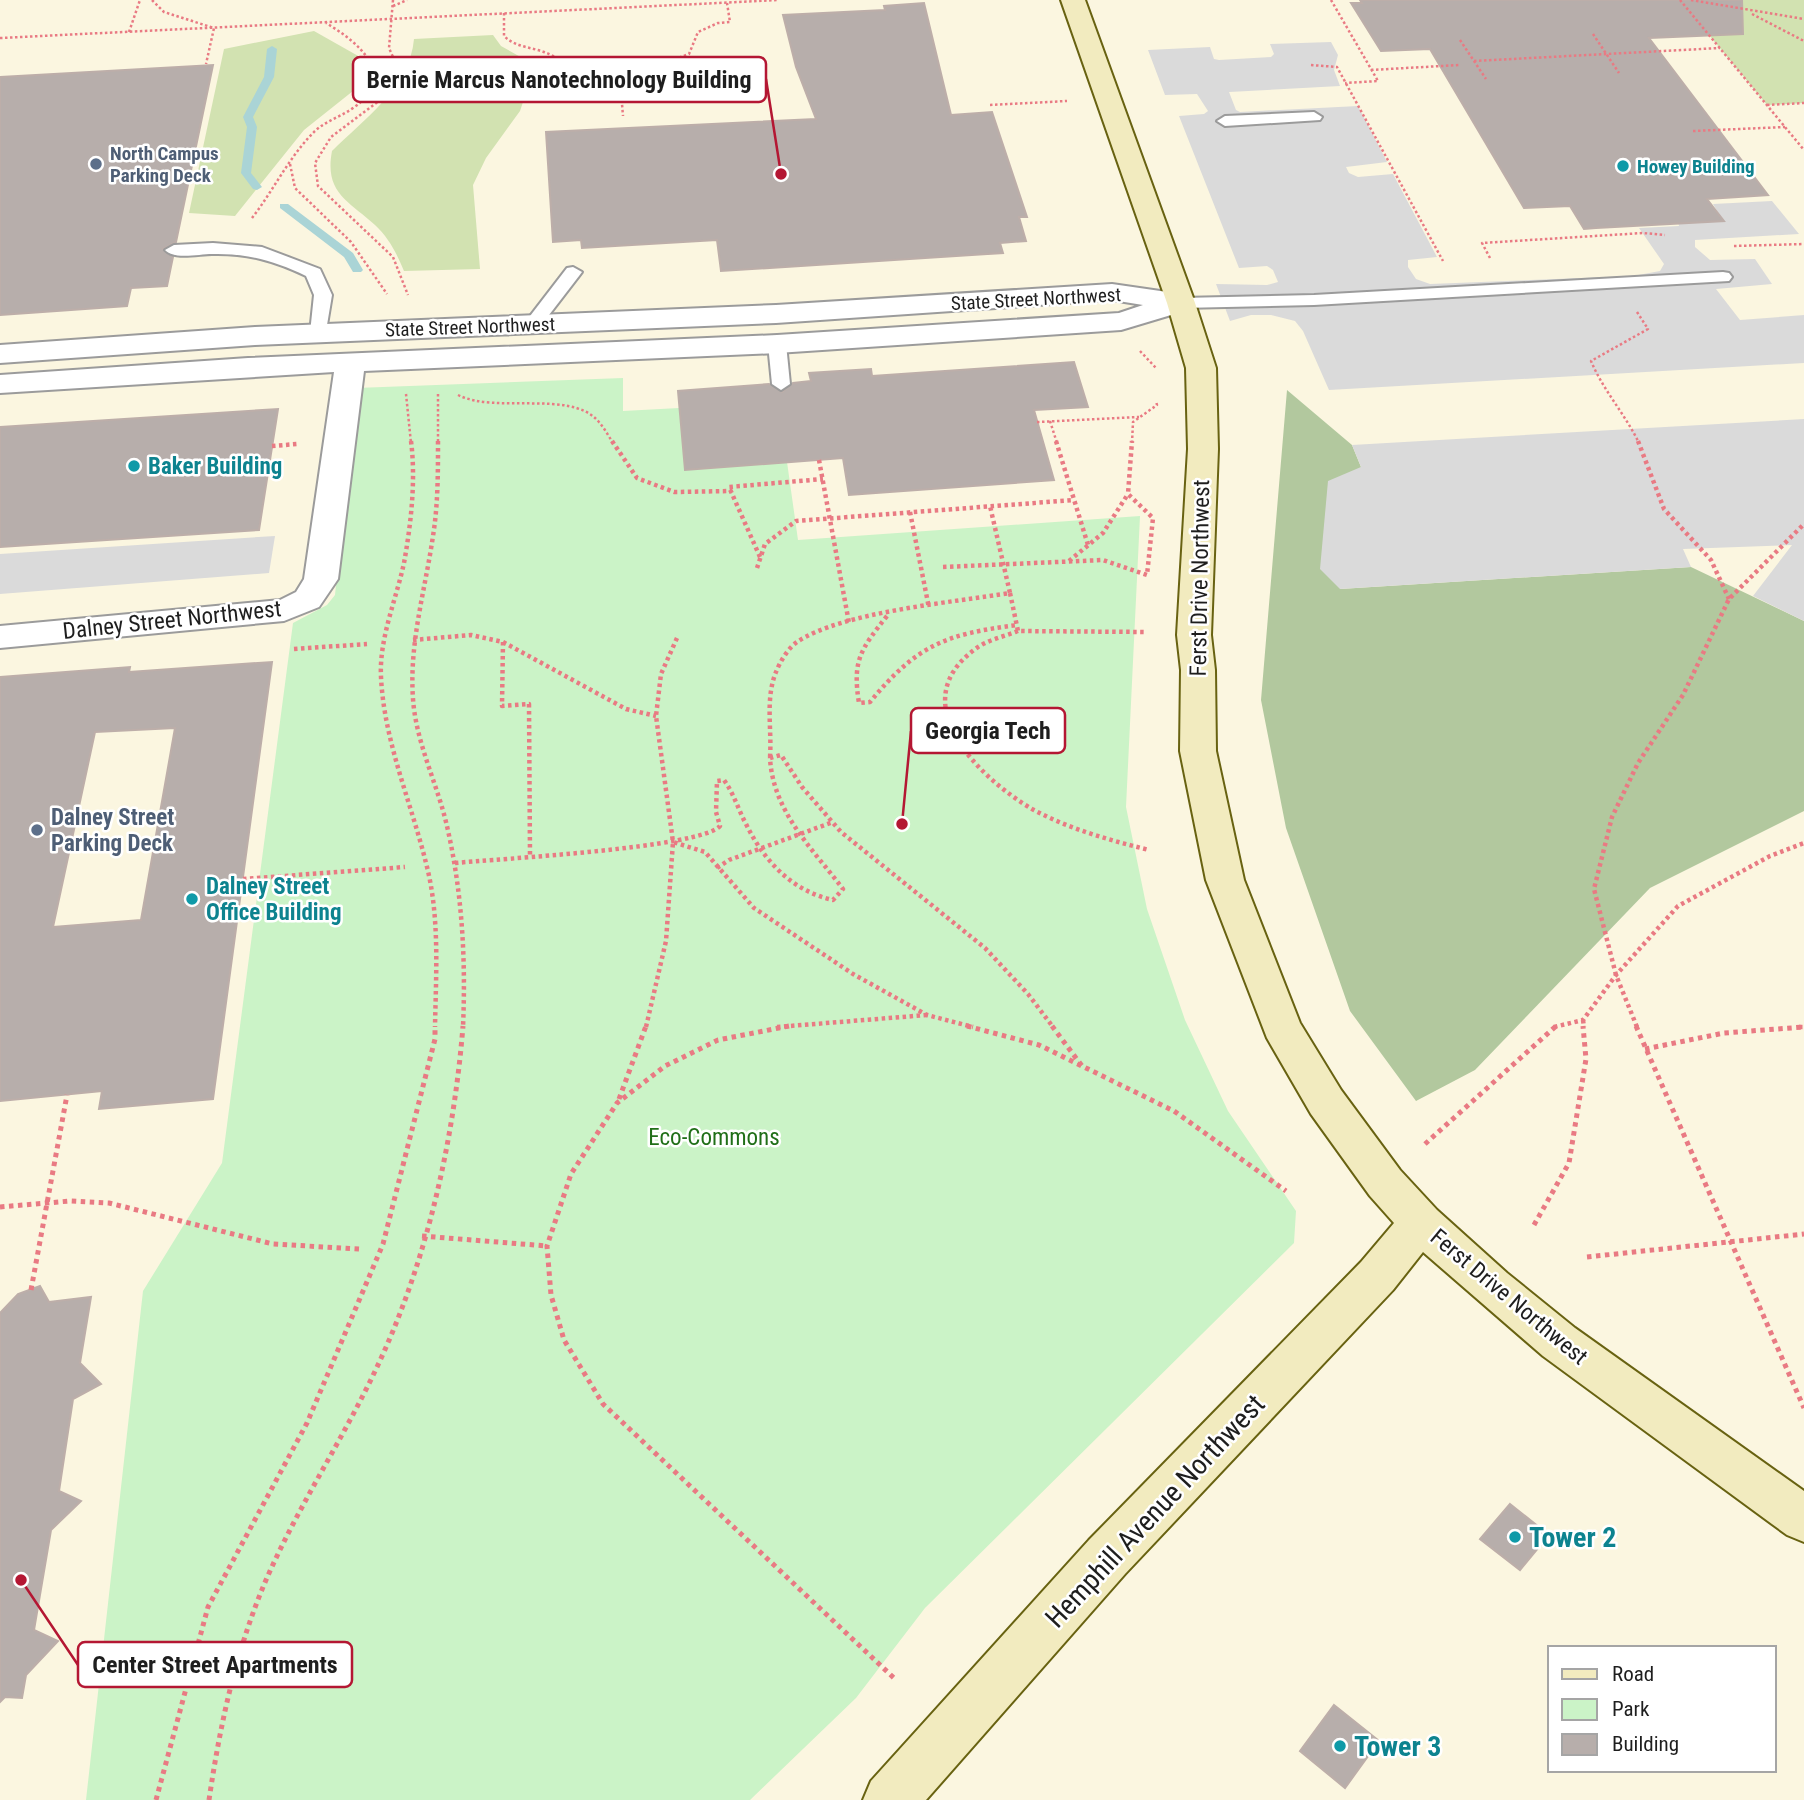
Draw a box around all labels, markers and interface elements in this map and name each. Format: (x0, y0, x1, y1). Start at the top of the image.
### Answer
callout: Bernie Marcus Nanotechnology Building (353, 57, 766, 102)
text: Bernie Marcus Nanotechnology Building (367, 66, 751, 94)
place label: North Campus Parking Deck (110, 142, 219, 187)
place label: Howey Building (1637, 155, 1755, 178)
marker: North Campus Parking Deck (88, 156, 104, 172)
marker: Howey Building (1615, 158, 1631, 174)
street label: State Street Northwest (950, 283, 1122, 315)
street label: State Street Northwest (385, 313, 555, 341)
place label: Baker Building (148, 453, 282, 480)
marker: Baker Building (126, 458, 142, 474)
street label: Ferst Drive Northwest (1185, 479, 1215, 677)
street label: Dalney Street Northwest (61, 595, 283, 645)
callout: Georgia Tech (911, 708, 1065, 753)
text: Georgia Tech (925, 717, 1051, 745)
place label: Dalney Street Parking Deck (51, 804, 174, 857)
marker: Dalney Street Parking Deck (29, 822, 45, 838)
place label: Dalney Street Office Building (206, 873, 342, 926)
marker: Dalney Street Office Building (184, 891, 200, 907)
park label: Eco-Commons (648, 1124, 780, 1151)
street label: Ferst Drive Northwest (1425, 1223, 1593, 1371)
street label: Hemphill Avenue Northwest (1038, 1388, 1272, 1634)
place label: Tower 2 (1529, 1521, 1616, 1554)
marker: Tower 2 (1507, 1529, 1523, 1545)
callout: Center Street Apartments (78, 1642, 352, 1687)
legend (1548, 1646, 1776, 1772)
text: Center Street Apartments (92, 1651, 338, 1679)
text: Road (1612, 1662, 1654, 1686)
text: Park (1612, 1697, 1650, 1721)
place label: Tower 3 (1354, 1730, 1441, 1763)
text: Building (1612, 1732, 1679, 1756)
marker: Tower 3 (1332, 1738, 1348, 1754)

